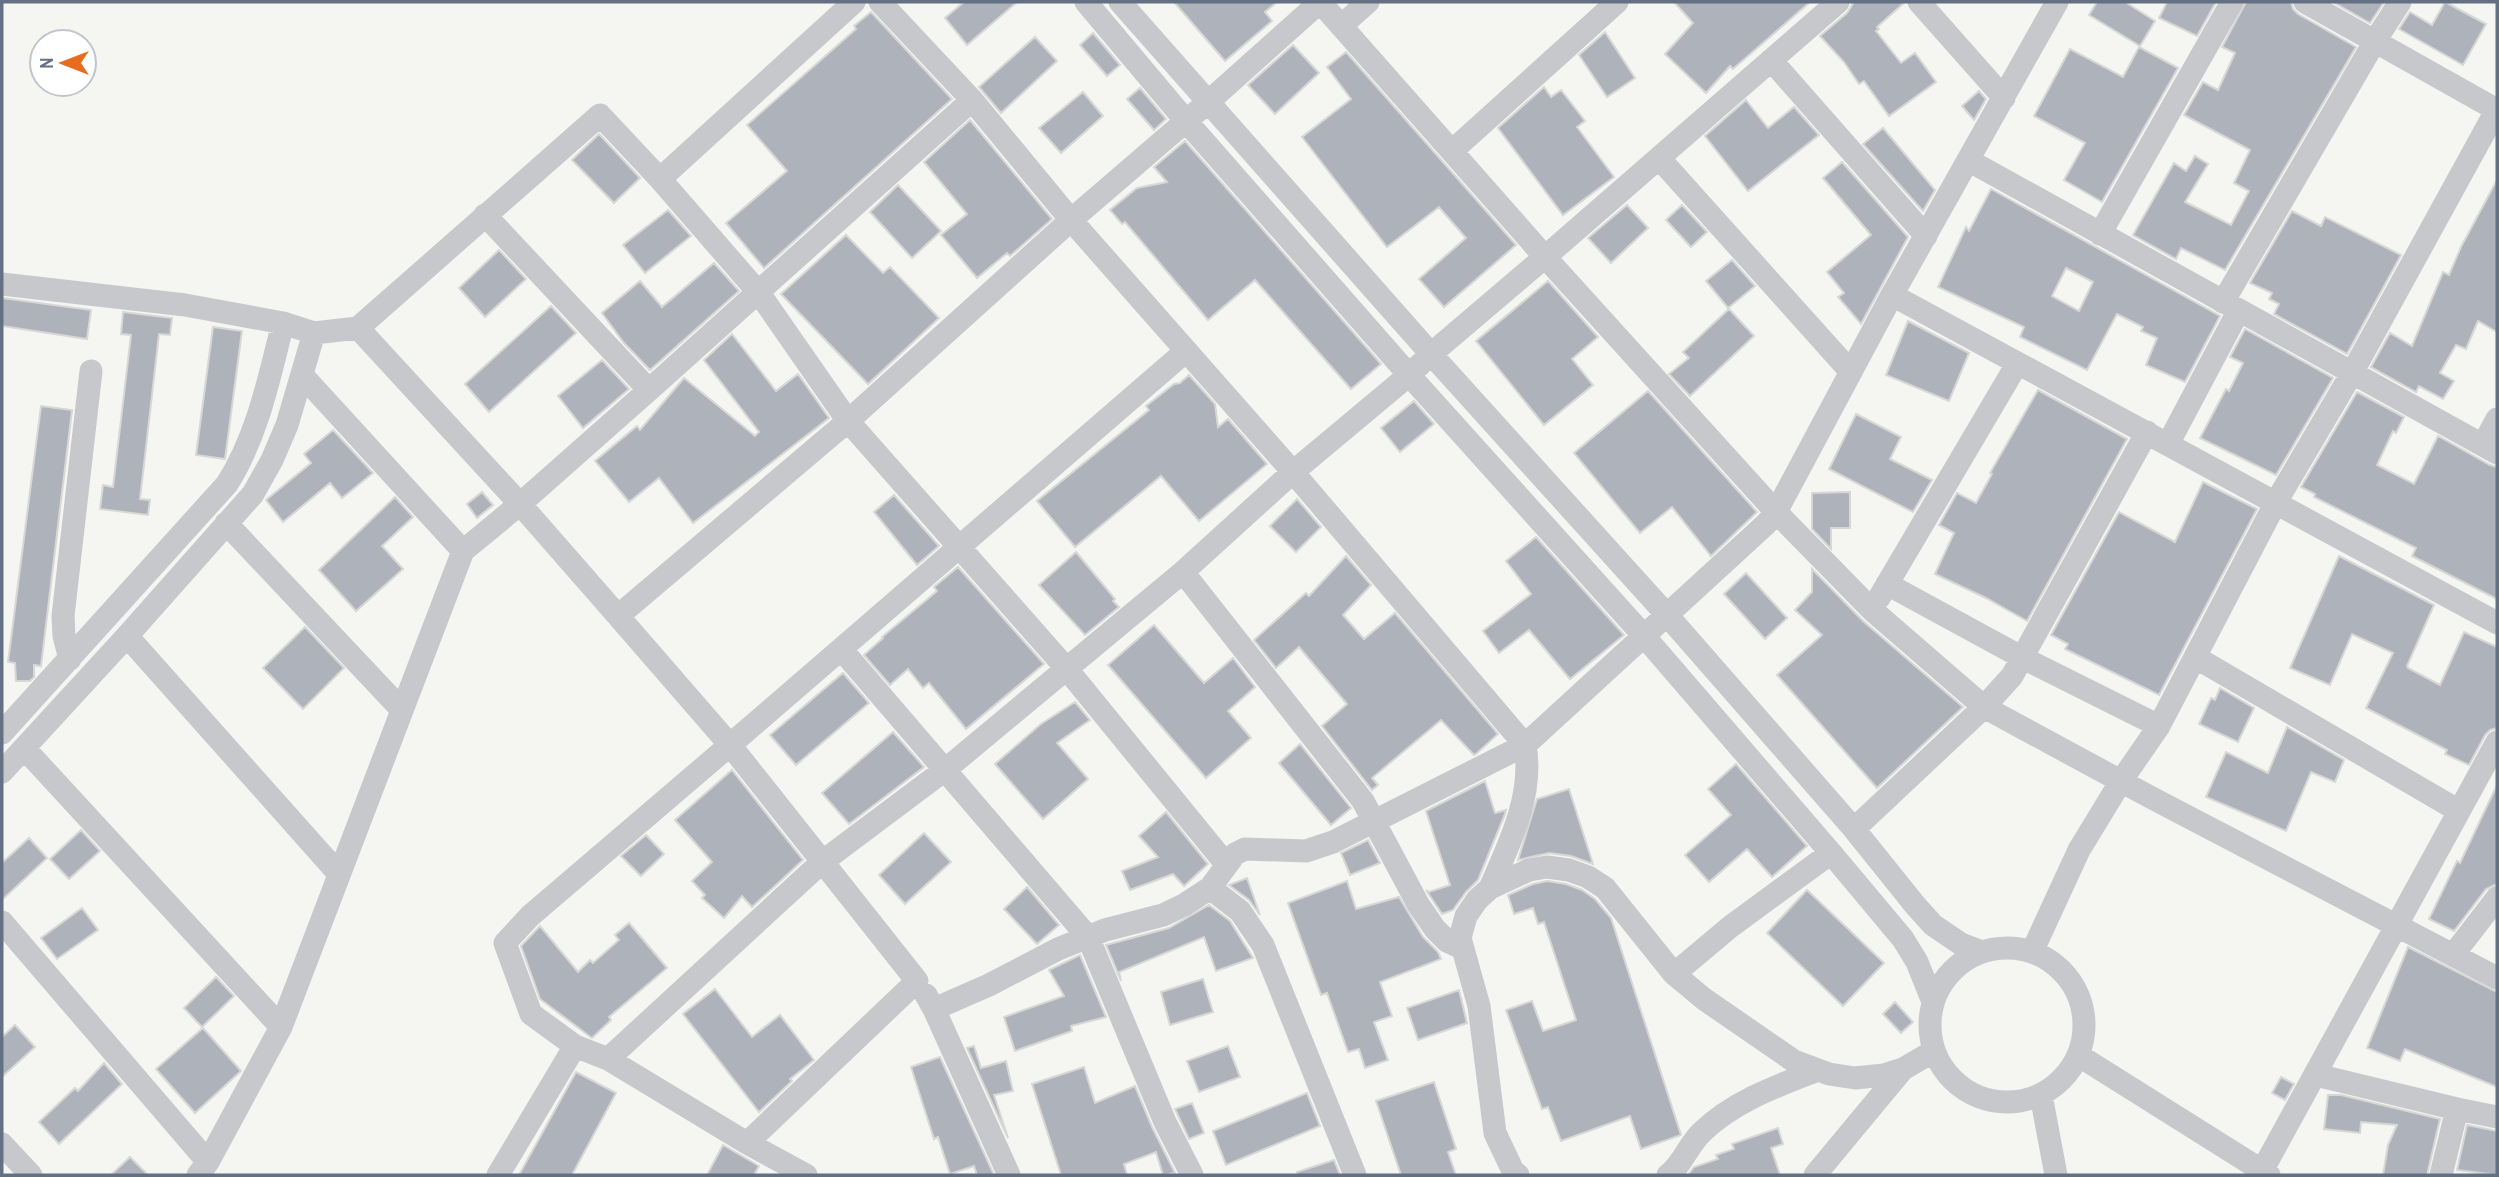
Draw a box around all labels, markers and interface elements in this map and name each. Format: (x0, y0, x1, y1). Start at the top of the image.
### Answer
north arrow (28, 28, 98, 98)
text: N (33, 57, 59, 69)

